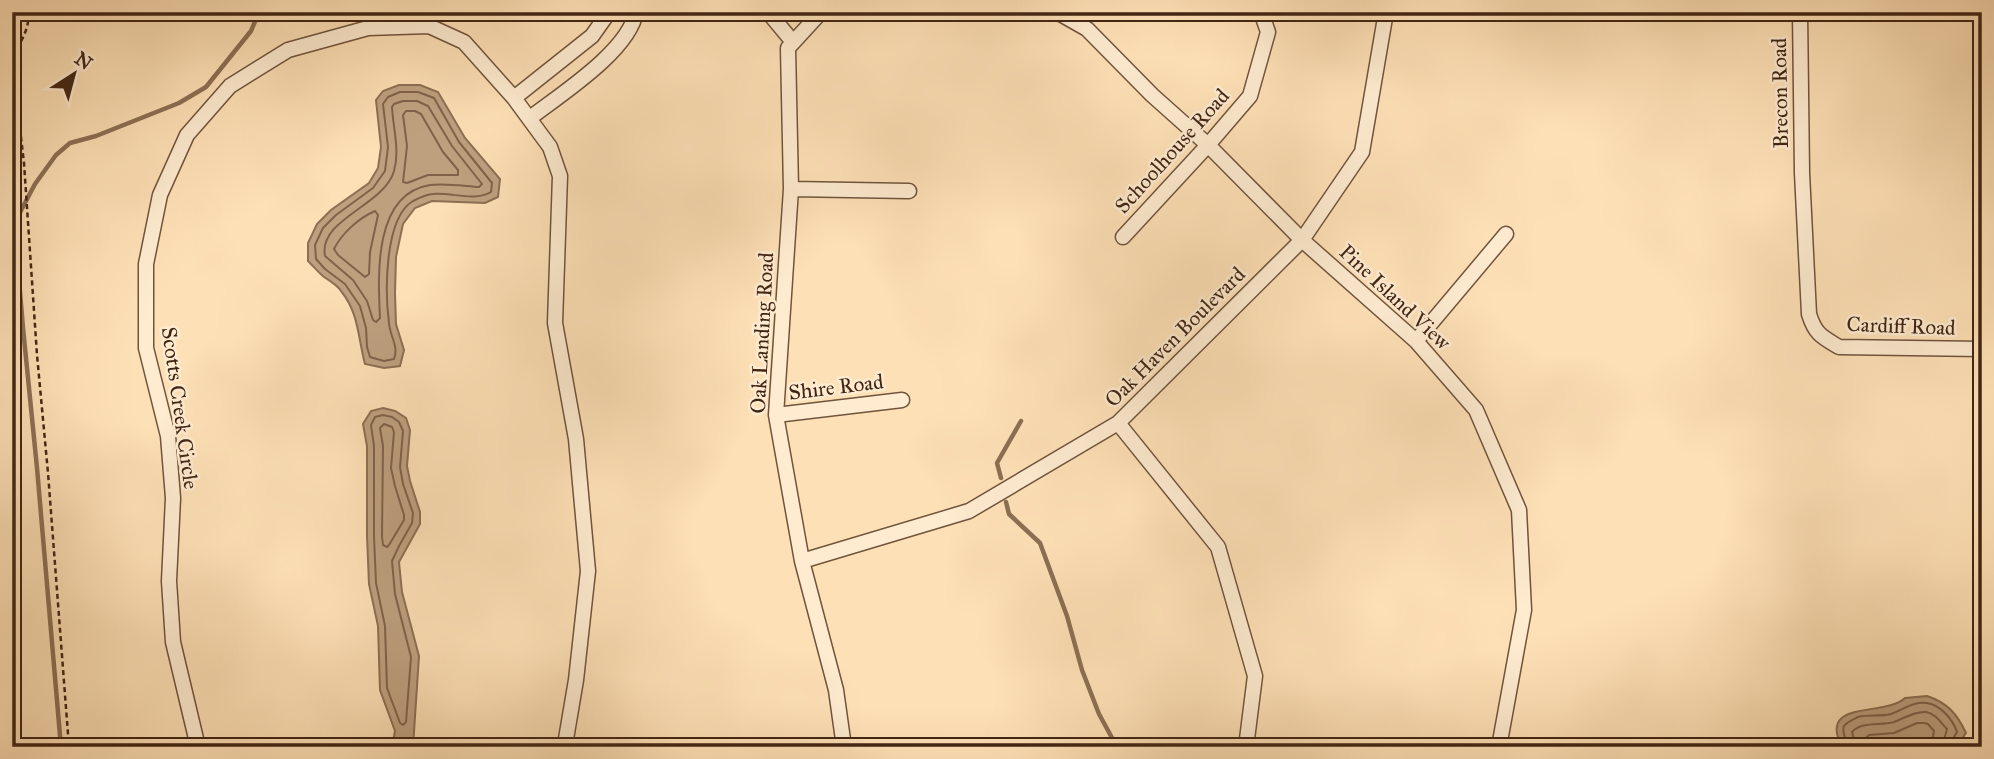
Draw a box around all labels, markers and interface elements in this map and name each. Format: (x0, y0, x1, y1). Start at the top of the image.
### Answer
street label: Brecon Road (1766, 37, 1794, 148)
north arrow (38, 38, 108, 108)
text: N (70, 47, 97, 75)
street label: Schoolhouse Road (1109, 83, 1235, 219)
street label: Pine Island View (1334, 239, 1456, 355)
street label: Oak Landing Road (745, 251, 779, 414)
street label: Oak Haven Boulevard (1099, 261, 1251, 413)
street label: Cardiff Road (1846, 311, 1956, 341)
street label: Scotts Creek Circle (156, 325, 204, 491)
street label: Shire Road (787, 368, 885, 406)

